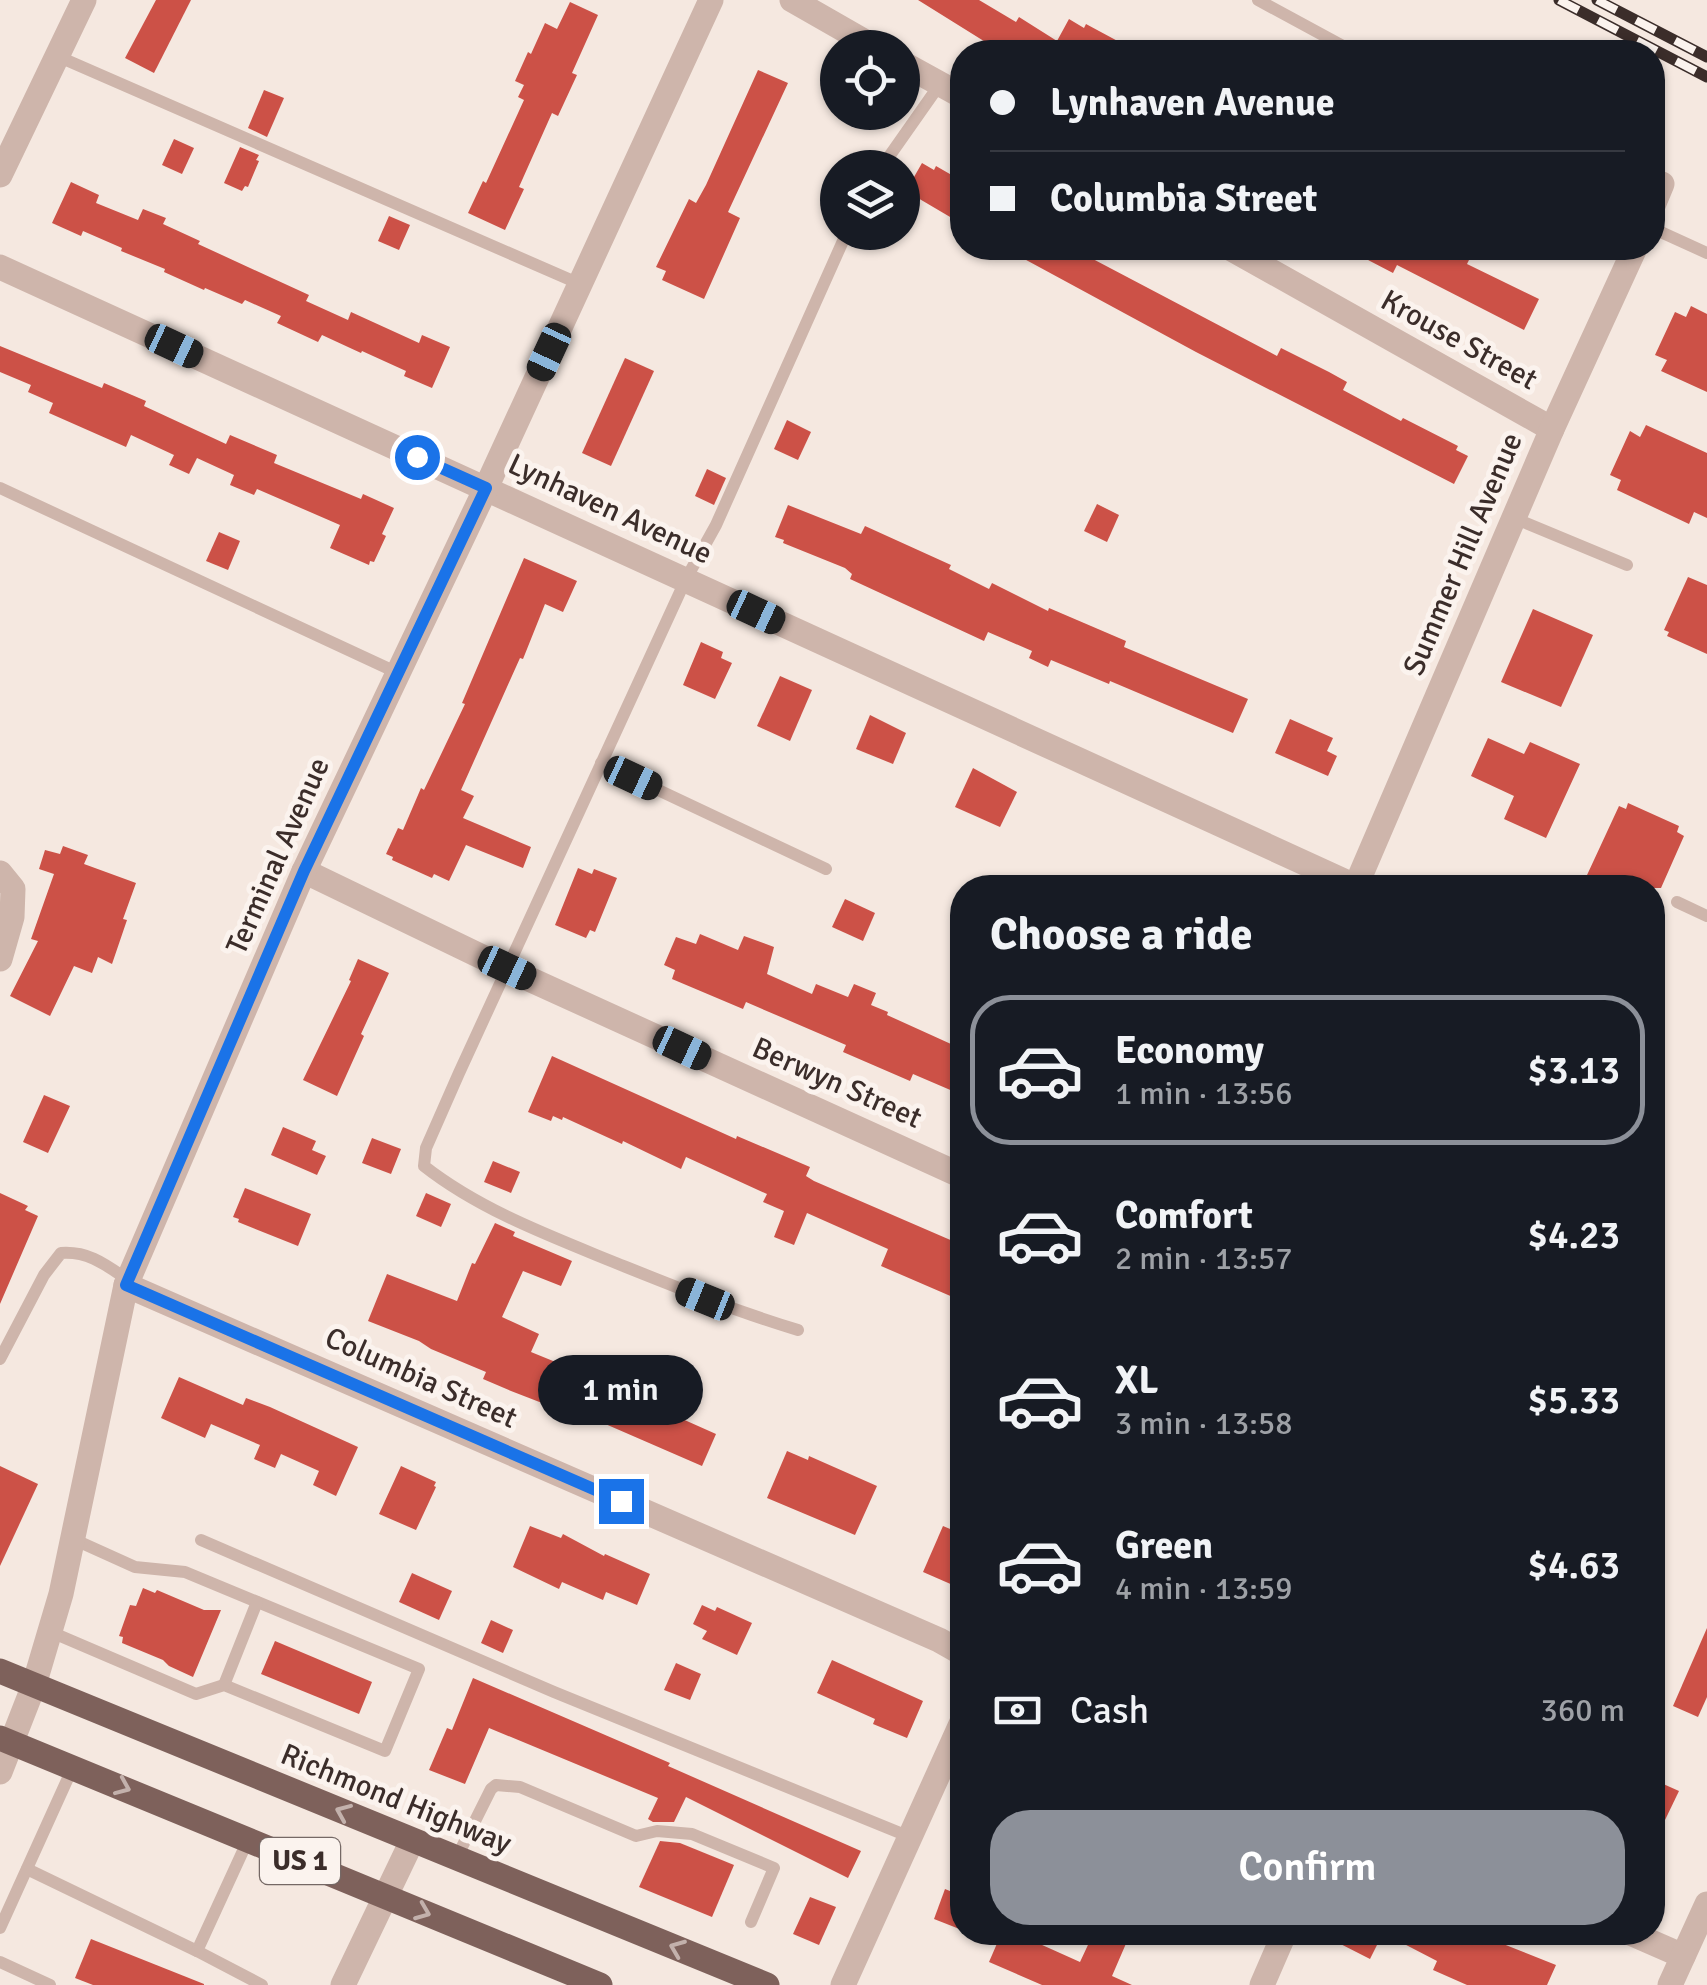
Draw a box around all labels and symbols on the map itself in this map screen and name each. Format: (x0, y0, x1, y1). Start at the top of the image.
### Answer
street label: Krouse Street (1374, 282, 1544, 398)
car (523, 318, 575, 386)
car (140, 320, 208, 372)
street label: Summer Hill Avenue (1395, 427, 1531, 681)
route start (395, 435, 440, 480)
street label: Lynhaven Avenue (502, 446, 718, 572)
car (722, 586, 790, 638)
street label: Terminal Avenue (218, 752, 338, 960)
car (599, 752, 667, 804)
car (473, 942, 541, 994)
car (648, 1022, 716, 1074)
street label: Berwyn Street (746, 1029, 928, 1137)
car (672, 1274, 738, 1324)
street label: Columbia Street (319, 1319, 523, 1437)
callout: 1 min (538, 1356, 704, 1426)
route end (599, 1479, 644, 1524)
street label: Richmond Highway (275, 1736, 517, 1862)
one-way arrow (113, 1776, 131, 1796)
one-way arrow (336, 1804, 353, 1824)
road number: US 1 (260, 1838, 340, 1884)
one-way arrow (413, 1901, 431, 1921)
one-way arrow (669, 1940, 687, 1960)

